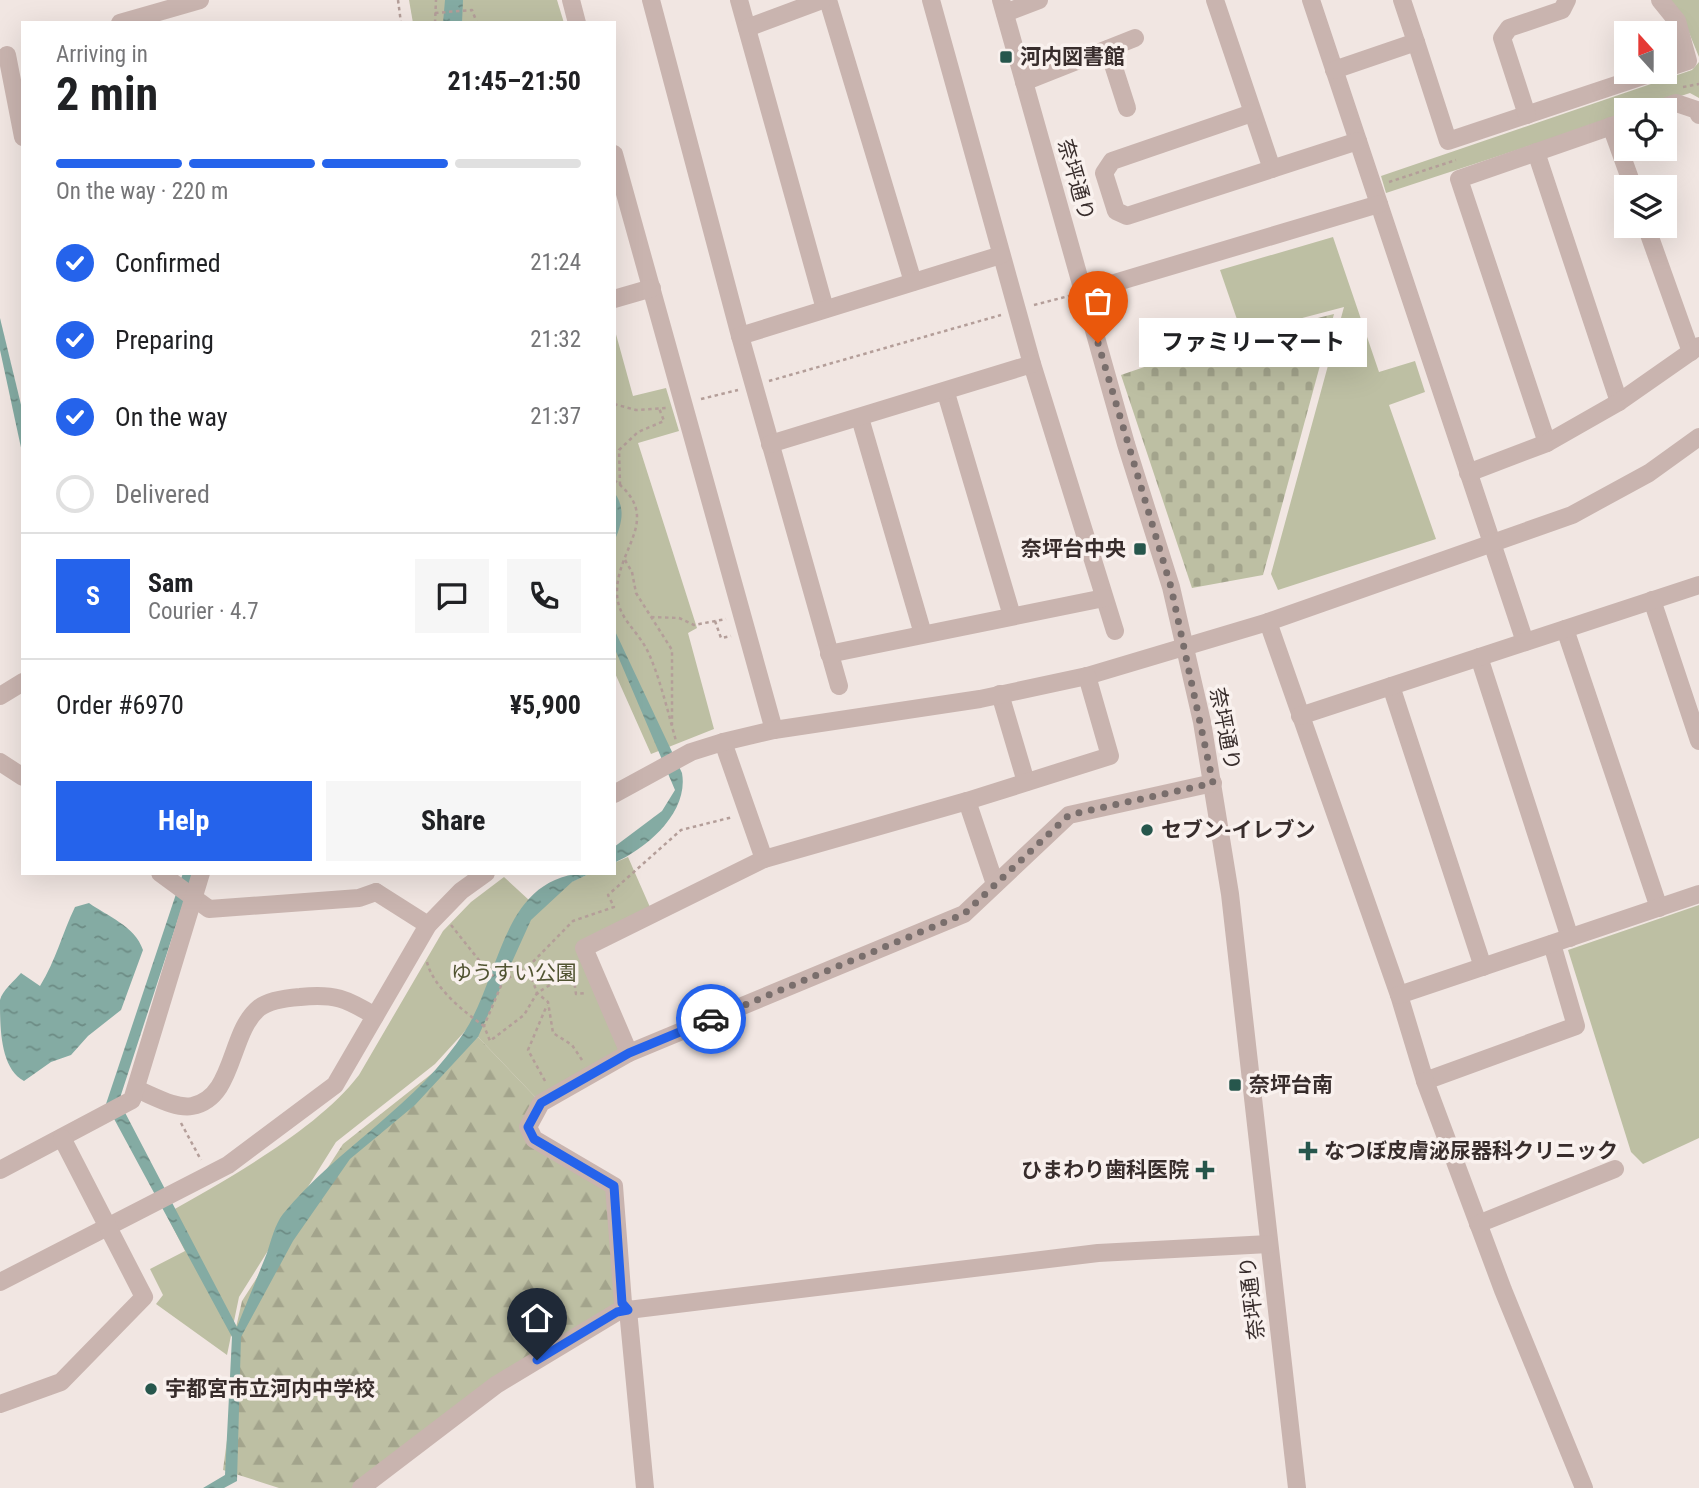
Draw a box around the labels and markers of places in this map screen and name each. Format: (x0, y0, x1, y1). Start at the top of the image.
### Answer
place label: 河内図書館 (1020, 45, 1125, 69)
marker: 河内図書館 (998, 49, 1014, 65)
pin (1068, 271, 1128, 343)
callout: ファミリーマート (1140, 318, 1368, 368)
place label: 奈坪台中央 (1021, 537, 1126, 561)
marker: 奈坪台中央 (1132, 541, 1148, 557)
place label: セブン-イレブン (1161, 818, 1316, 842)
marker: セブン-イレブン (1139, 822, 1155, 838)
place label: 奈坪台南 (1249, 1073, 1333, 1097)
marker: 奈坪台南 (1227, 1077, 1243, 1093)
place label: なつぼ皮膚泌尿器科クリニック (1324, 1139, 1618, 1163)
marker: なつぼ皮膚泌尿器科クリニック (1298, 1141, 1318, 1161)
place label: ひまわり歯科医院 (1021, 1158, 1189, 1182)
marker: ひまわり歯科医院 (1195, 1160, 1215, 1180)
pin (507, 1288, 567, 1360)
place label: 宇都宮市立河内中学校 (165, 1377, 375, 1401)
marker: 宇都宮市立河内中学校 (143, 1381, 159, 1397)

